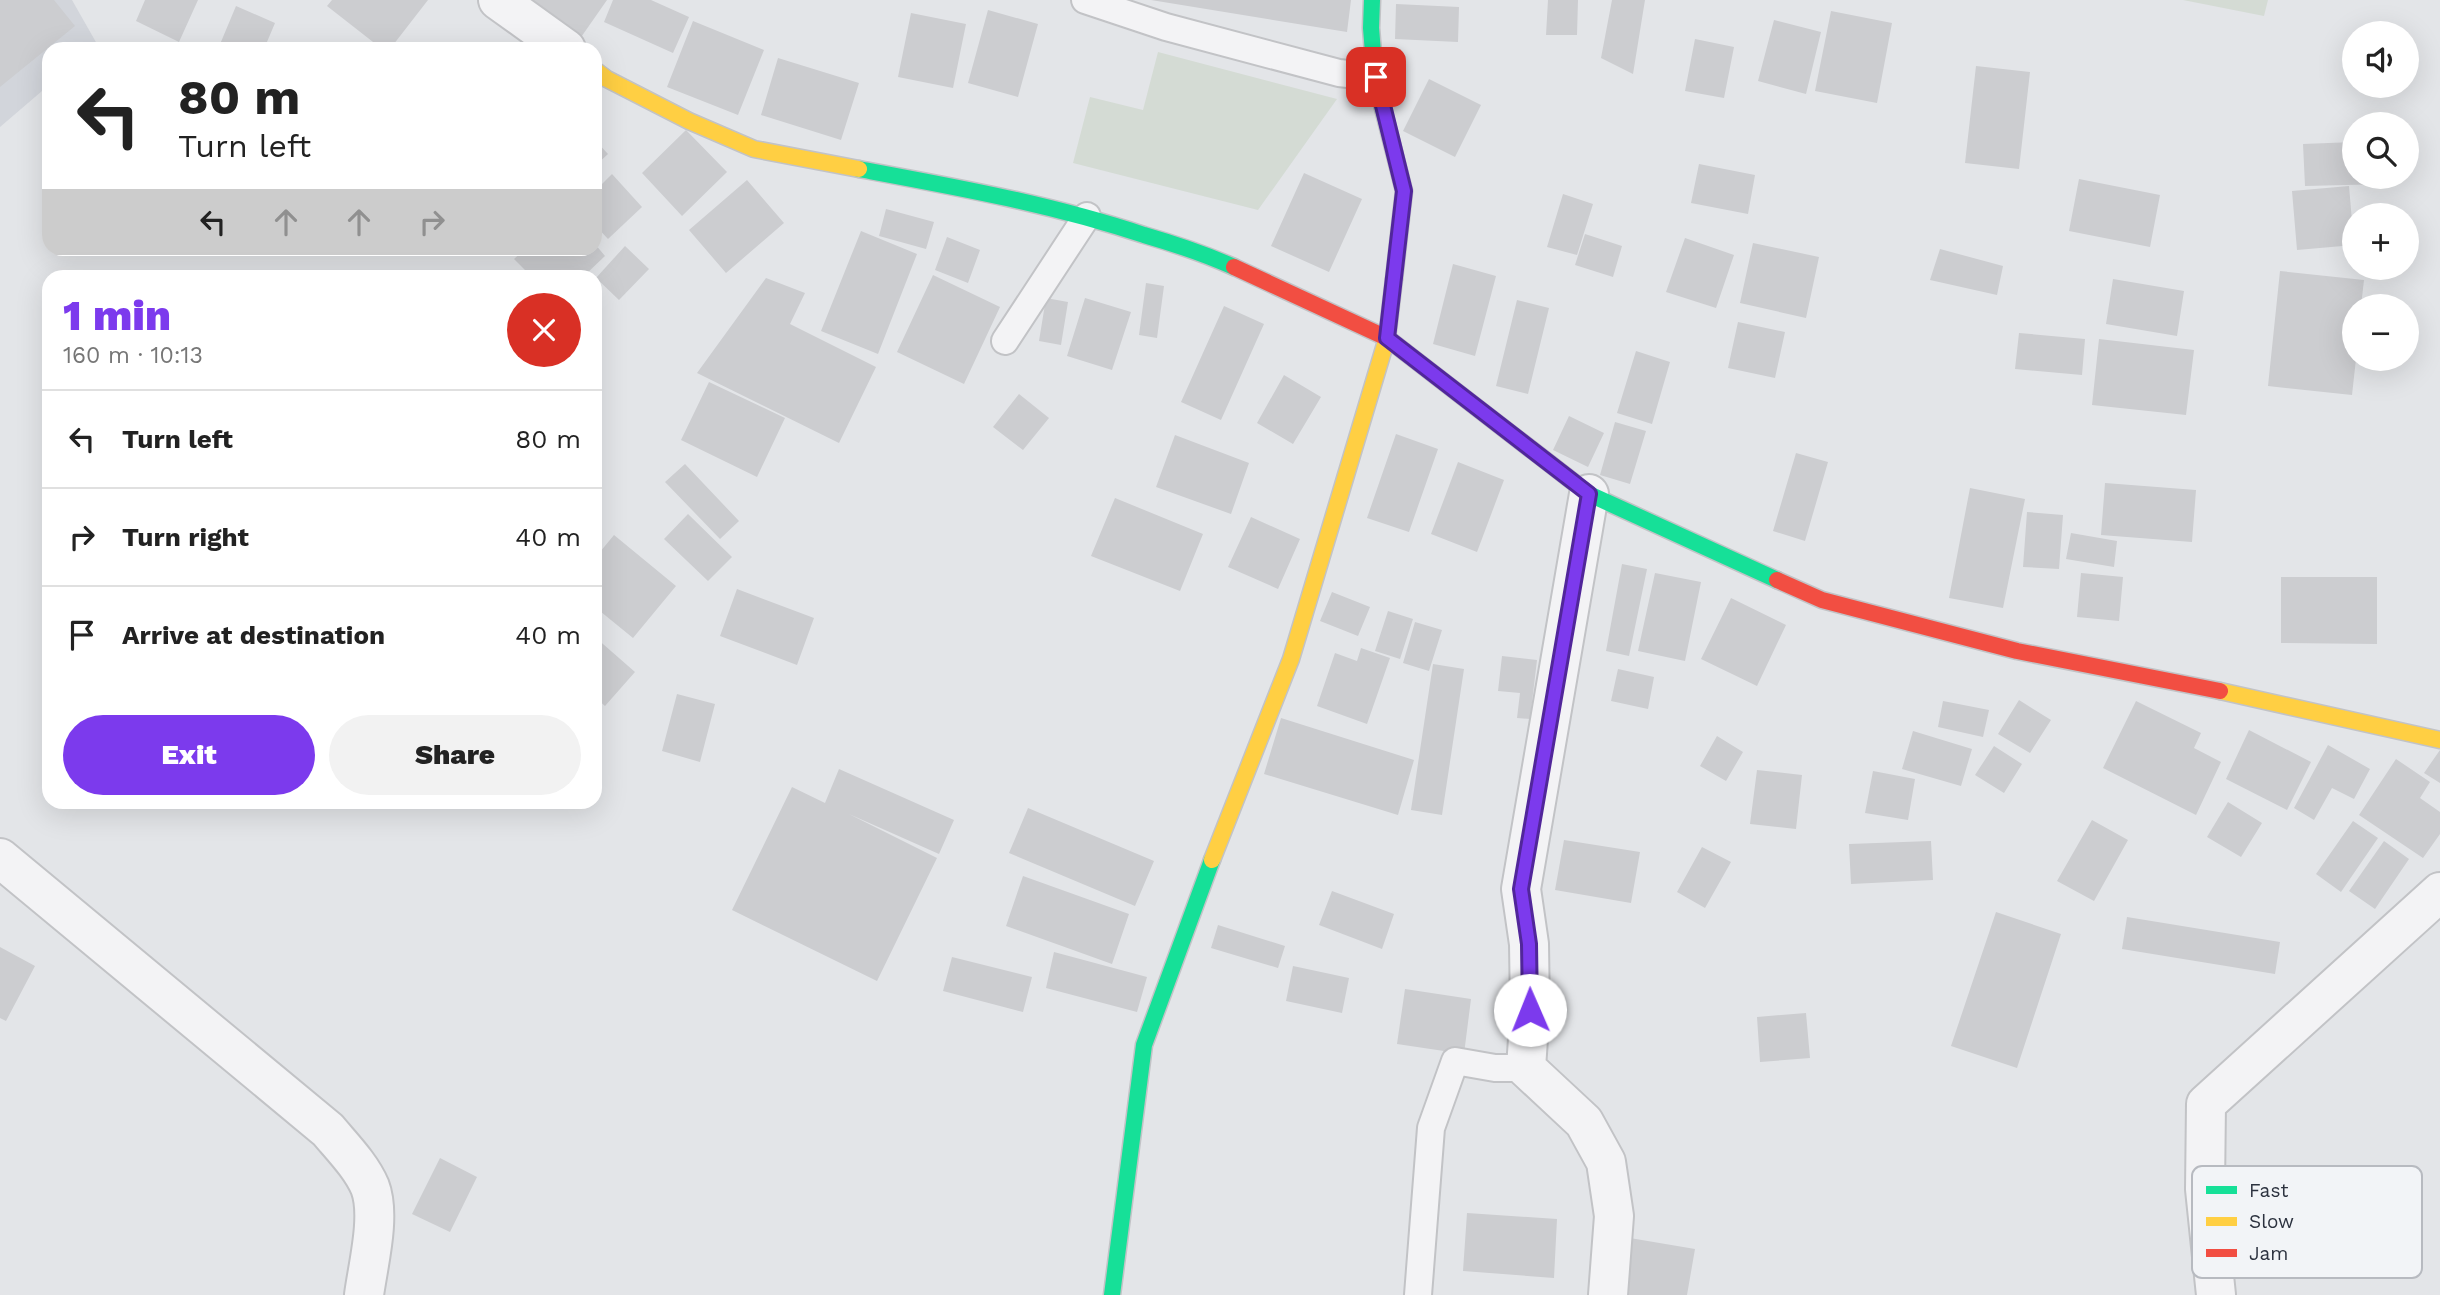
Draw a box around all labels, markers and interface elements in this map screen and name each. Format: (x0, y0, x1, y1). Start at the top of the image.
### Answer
map controls (2342, 21, 2419, 371)
button: sound (2342, 21, 2419, 98)
pin (1346, 47, 1406, 107)
icon: arrive (1357, 58, 1395, 96)
text: 80 m (178, 68, 300, 126)
icon: left (63, 70, 154, 161)
button: search (2342, 112, 2419, 189)
text: Turn left (178, 127, 311, 165)
icon: left (194, 203, 232, 241)
icon: ahead (267, 203, 305, 241)
icon: ahead (340, 203, 378, 241)
icon: right (413, 203, 451, 241)
button: + (2342, 203, 2419, 280)
text: 1 min (63, 291, 171, 340)
button: close (507, 293, 581, 367)
button: − (2342, 294, 2419, 371)
text: 160 m · 10:13 (63, 342, 203, 369)
icon: left (63, 420, 101, 458)
text: Turn left (122, 424, 233, 454)
text: 80 m (515, 424, 581, 454)
icon: right (63, 518, 101, 556)
text: Turn right (122, 522, 249, 552)
text: 40 m (515, 522, 581, 552)
icon: arrive (63, 616, 101, 654)
text: Arrive at destination (122, 620, 385, 650)
text: 40 m (515, 620, 581, 650)
button: Exit (63, 715, 315, 795)
button: Share (329, 715, 581, 795)
position arrow (1493, 973, 1567, 1047)
legend (2192, 1166, 2422, 1278)
text: Fast (2249, 1179, 2288, 1202)
text: Slow (2249, 1210, 2294, 1233)
text: Jam (2249, 1242, 2288, 1265)

